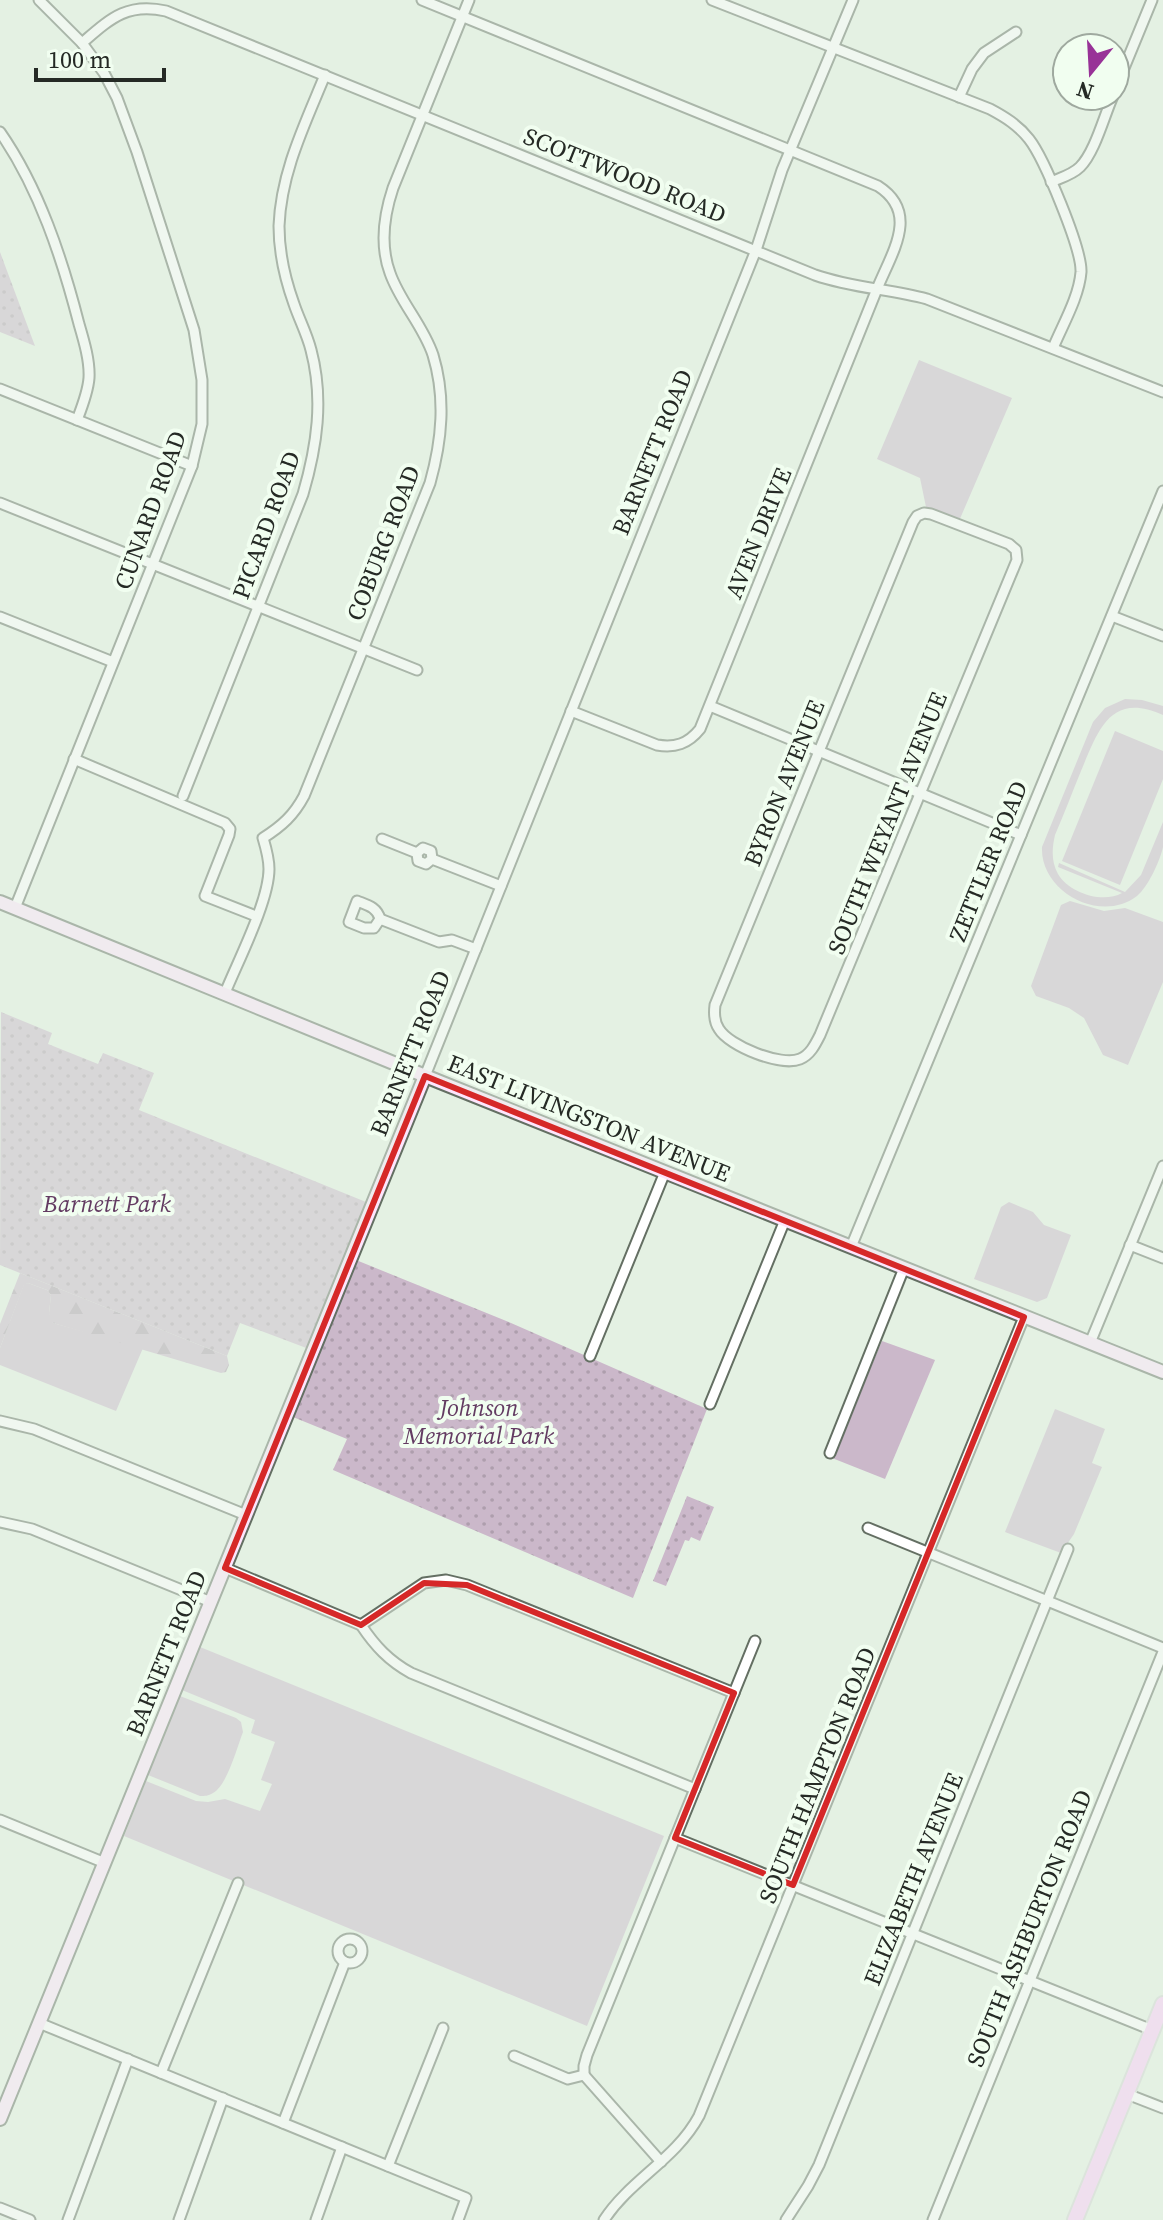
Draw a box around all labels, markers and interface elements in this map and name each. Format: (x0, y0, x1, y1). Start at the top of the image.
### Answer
scale bar (36, 32, 164, 82)
north arrow (1051, 32, 1131, 112)
text: 100 m (48, 43, 111, 76)
text: N (1073, 74, 1097, 108)
street label: SCOTTWOOD ROAD (519, 119, 731, 231)
street label: BARNETT ROAD (604, 364, 700, 540)
street label: CUNARD ROAD (106, 426, 194, 594)
street label: PICARD ROAD (224, 446, 308, 604)
street label: COBURG ROAD (338, 461, 428, 625)
street label: AVEN DRIVE (717, 463, 799, 603)
street label: SOUTH WEYANT AVENUE (819, 687, 955, 959)
street label: BYRON AVENUE (736, 695, 832, 871)
street label: ZETTLER ROAD (941, 776, 1035, 946)
street label: BARNETT ROAD (362, 965, 458, 1141)
street label: EAST LIVINGSTON AVENUE (443, 1046, 735, 1190)
park label: Barnett Park (42, 1187, 172, 1220)
park label: Johnson Memorial Park (403, 1391, 555, 1452)
street label: BARNETT ROAD (118, 1565, 214, 1741)
street label: SOUTH HAMPTON ROAD (750, 1642, 884, 1908)
street label: ELIZABETH AVENUE (855, 1768, 971, 1990)
street label: SOUTH ASHBURTON ROAD (958, 1785, 1100, 2071)

